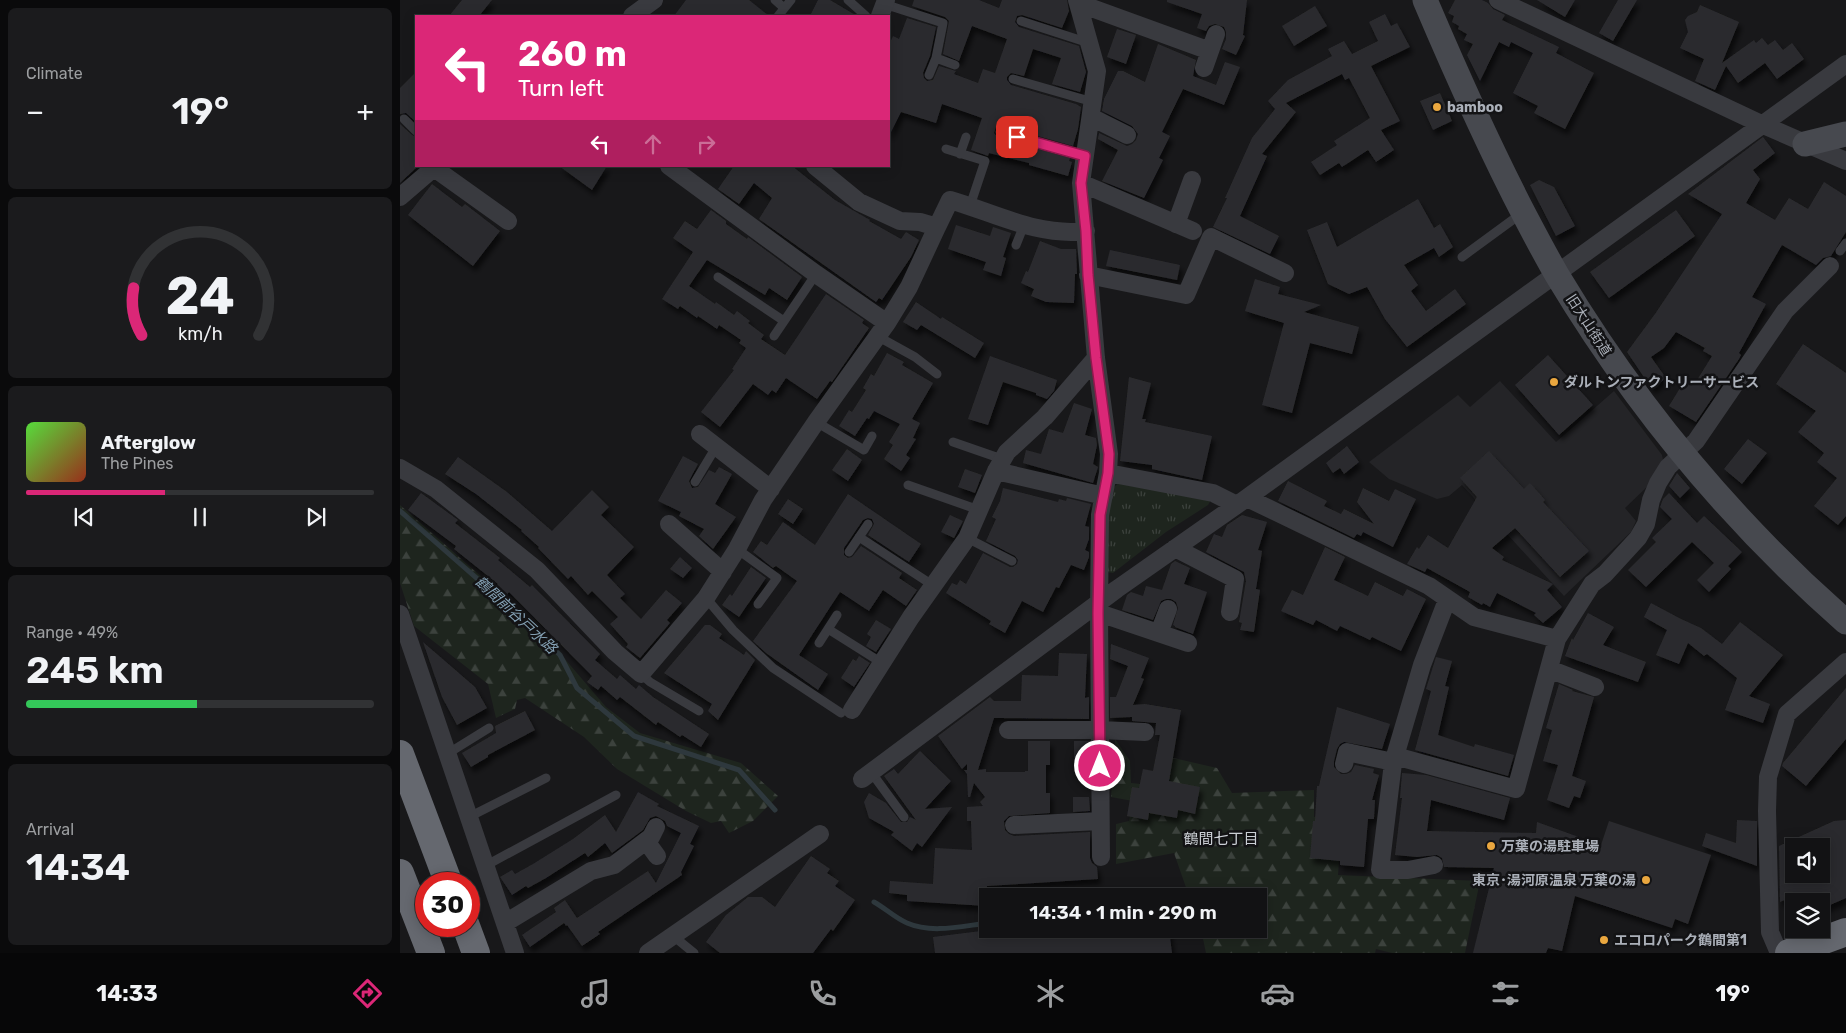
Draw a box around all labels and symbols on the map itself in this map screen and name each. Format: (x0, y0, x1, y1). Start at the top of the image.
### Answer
place label: bamboo (1447, 99, 1503, 116)
marker: bamboo (1431, 101, 1443, 113)
pin (996, 116, 1038, 158)
street label: 旧大山街道 (1562, 291, 1615, 359)
place label: ダルトンファクトリーサービス (1564, 374, 1759, 391)
marker: ダルトンファクトリーサービス (1548, 376, 1560, 388)
water label: 鶴間前谷戸水路 (471, 573, 562, 659)
position arrow (1073, 739, 1125, 791)
district label: 鶴間七丁目 (1183, 830, 1259, 848)
place label: 万葉の湯駐車場 (1501, 838, 1599, 855)
marker: 万葉の湯駐車場 (1485, 840, 1497, 852)
speed limit sign: 30 (415, 872, 480, 937)
place label: 東京･湯河原温泉 万葉の湯 (1472, 872, 1636, 889)
marker: 東京･湯河原温泉 万葉の湯 (1640, 874, 1652, 886)
place label: エコロパーク鶴間第1 (1614, 932, 1747, 949)
marker: エコロパーク鶴間第1 (1598, 934, 1610, 946)

